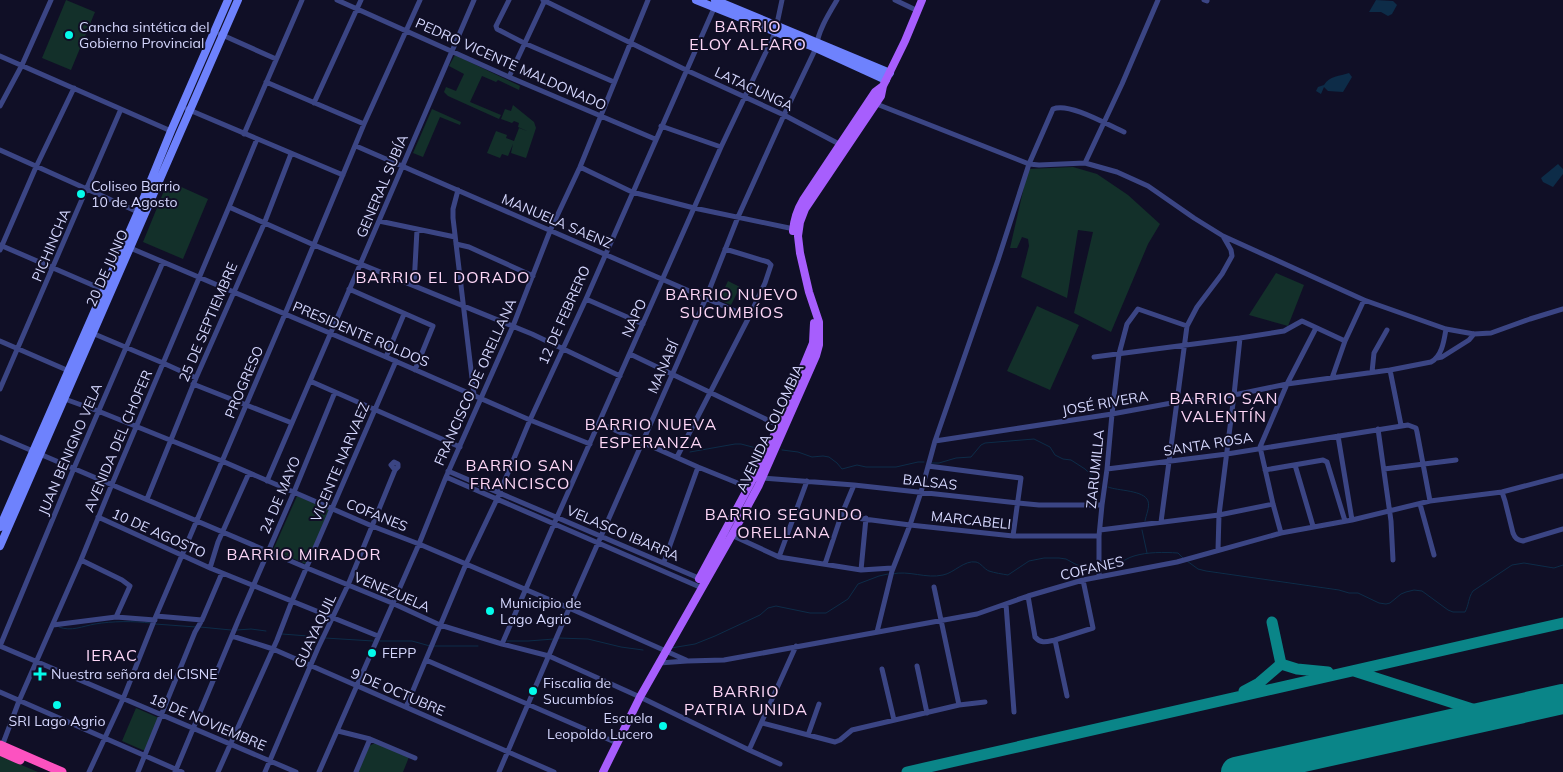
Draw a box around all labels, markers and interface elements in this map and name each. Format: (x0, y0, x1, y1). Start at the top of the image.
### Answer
street label: PEDRO VICENTE MALDONADO (413, 14, 609, 114)
district label: BARRIO ELOY ALFARO (689, 16, 807, 54)
place label: Cancha sintética del Gobierno Provincial (79, 18, 210, 52)
marker: Cancha sintética del Gobierno Provincial (63, 29, 75, 41)
street label: LATACUNGA (712, 63, 797, 115)
street label: GENERAL SUBÍA (352, 131, 412, 240)
place label: Coliseo Barrio 10 de Agosto (91, 177, 180, 211)
marker: Coliseo Barrio 10 de Agosto (75, 188, 87, 200)
street label: MANUELA SAENZ (499, 190, 615, 252)
street label: PICHINCHA (28, 205, 75, 284)
street label: 20 DE JUNIO (82, 227, 132, 309)
street label: 25 DE SEPTIEMBRE (175, 259, 241, 385)
street label: 12 DE FEBRERO (534, 263, 594, 367)
district label: BARRIO EL DORADO (356, 267, 530, 287)
district label: BARRIO NUEVO SUCUMBÍOS (665, 284, 799, 322)
street label: FRANCISCO DE ORELLANA (430, 295, 520, 468)
street label: NAPO (618, 296, 650, 340)
street label: PRESIDENTE ROLDOS (290, 297, 432, 371)
street label: MANABÍ (643, 336, 683, 396)
street label: PROGRESO (221, 343, 267, 421)
street label: AVENIDA COLOMBIA (732, 360, 808, 495)
street label: AVENIDA DEL CHOFER (80, 367, 156, 515)
street label: JUAN BENIGNO VELA (34, 380, 106, 518)
street label: JOSÉ RIVERA (1061, 386, 1150, 419)
district label: BARRIO SAN VALENTÍN (1170, 388, 1279, 426)
street label: VICENTE NARVAEZ (307, 399, 373, 525)
district label: BARRIO NUEVA ESPERANZA (585, 414, 717, 452)
street label: ZARUMILLA (1082, 428, 1108, 509)
street label: SANTA ROSA (1162, 428, 1255, 460)
street label: 24 DE MAYO (256, 453, 304, 537)
district label: BARRIO SAN FRANCISCO (466, 455, 575, 493)
street label: BALSAS (902, 470, 958, 494)
street label: COFANES (344, 495, 411, 536)
street label: VELASCO IBARRA (564, 501, 683, 565)
street label: 10 DE AGOSTO (109, 504, 209, 562)
district label: BARRIO SEGUNDO ORELLANA (705, 504, 863, 542)
street label: MARCABELI (930, 507, 1012, 533)
district label: BARRIO MIRADOR (226, 544, 382, 564)
street label: COFANES (1058, 552, 1126, 584)
street label: VENEZUELA (351, 568, 434, 616)
street label: GUAYAQUIL (290, 591, 340, 671)
place label: Municipio de Lago Agrio (500, 594, 581, 628)
marker: Municipio de Lago Agrio (484, 605, 496, 617)
place label: FEPP (382, 644, 416, 662)
district label: IERAC (86, 645, 138, 665)
marker: FEPP (366, 647, 378, 659)
street label: 9 DE OCTUBRE (348, 664, 448, 720)
place label: Nuestra señora del CISNE (51, 665, 217, 683)
marker: Nuestra señora del CISNE (33, 667, 47, 681)
place label: Fiscalia de Sucumbíos (543, 674, 614, 708)
district label: BARRIO PATRIA UNIDA (684, 681, 808, 719)
marker: Fiscalia de Sucumbíos (527, 685, 539, 697)
street label: 18 DE NOVIEMBRE (147, 689, 269, 755)
marker: SRI Lago Agrio (51, 699, 63, 711)
place label: Escuela Leopoldo Lucero (547, 709, 653, 743)
place label: SRI Lago Agrio (9, 712, 105, 730)
marker: Escuela Leopoldo Lucero (657, 720, 669, 732)

